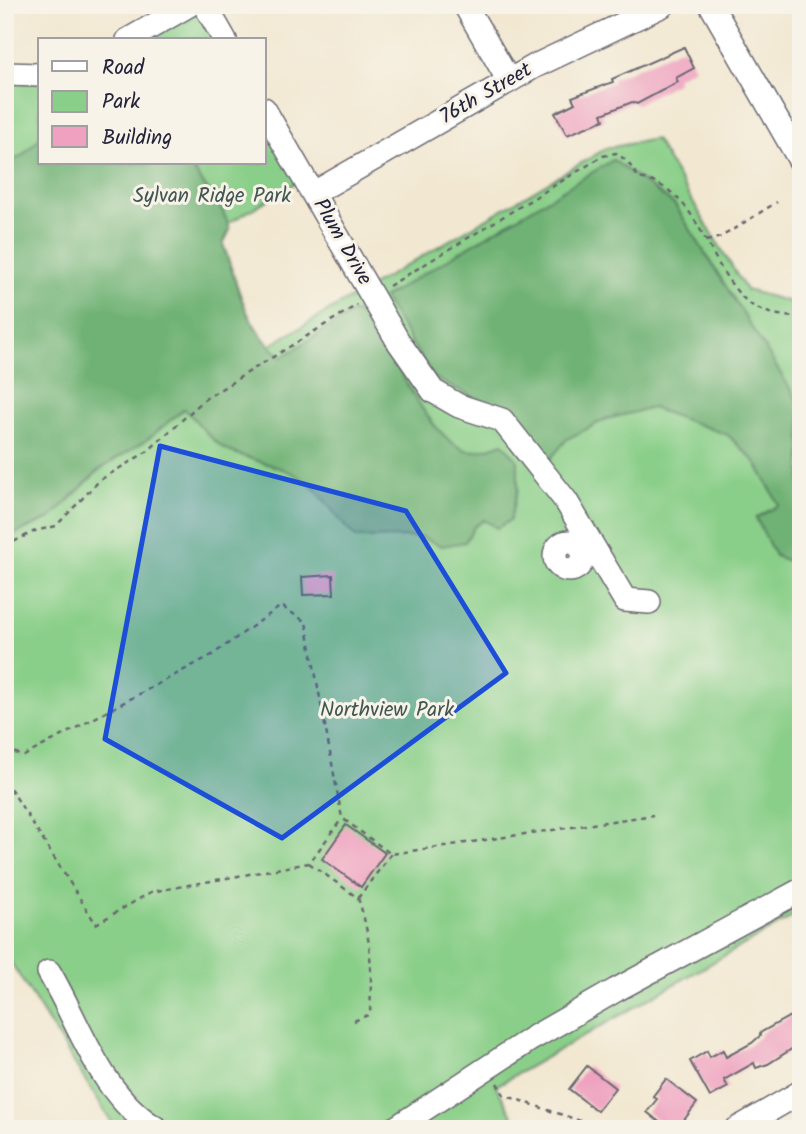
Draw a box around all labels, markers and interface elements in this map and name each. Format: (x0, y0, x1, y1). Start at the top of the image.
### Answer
legend (38, 38, 266, 164)
text: Road (102, 52, 145, 85)
street label: 76th Street (433, 54, 539, 134)
text: Park (102, 86, 140, 119)
text: Building (102, 122, 172, 155)
park label: Sylvan Ridge Park (133, 180, 291, 213)
street label: Plum Drive (304, 192, 380, 292)
park label: Northview Park (320, 694, 454, 727)

